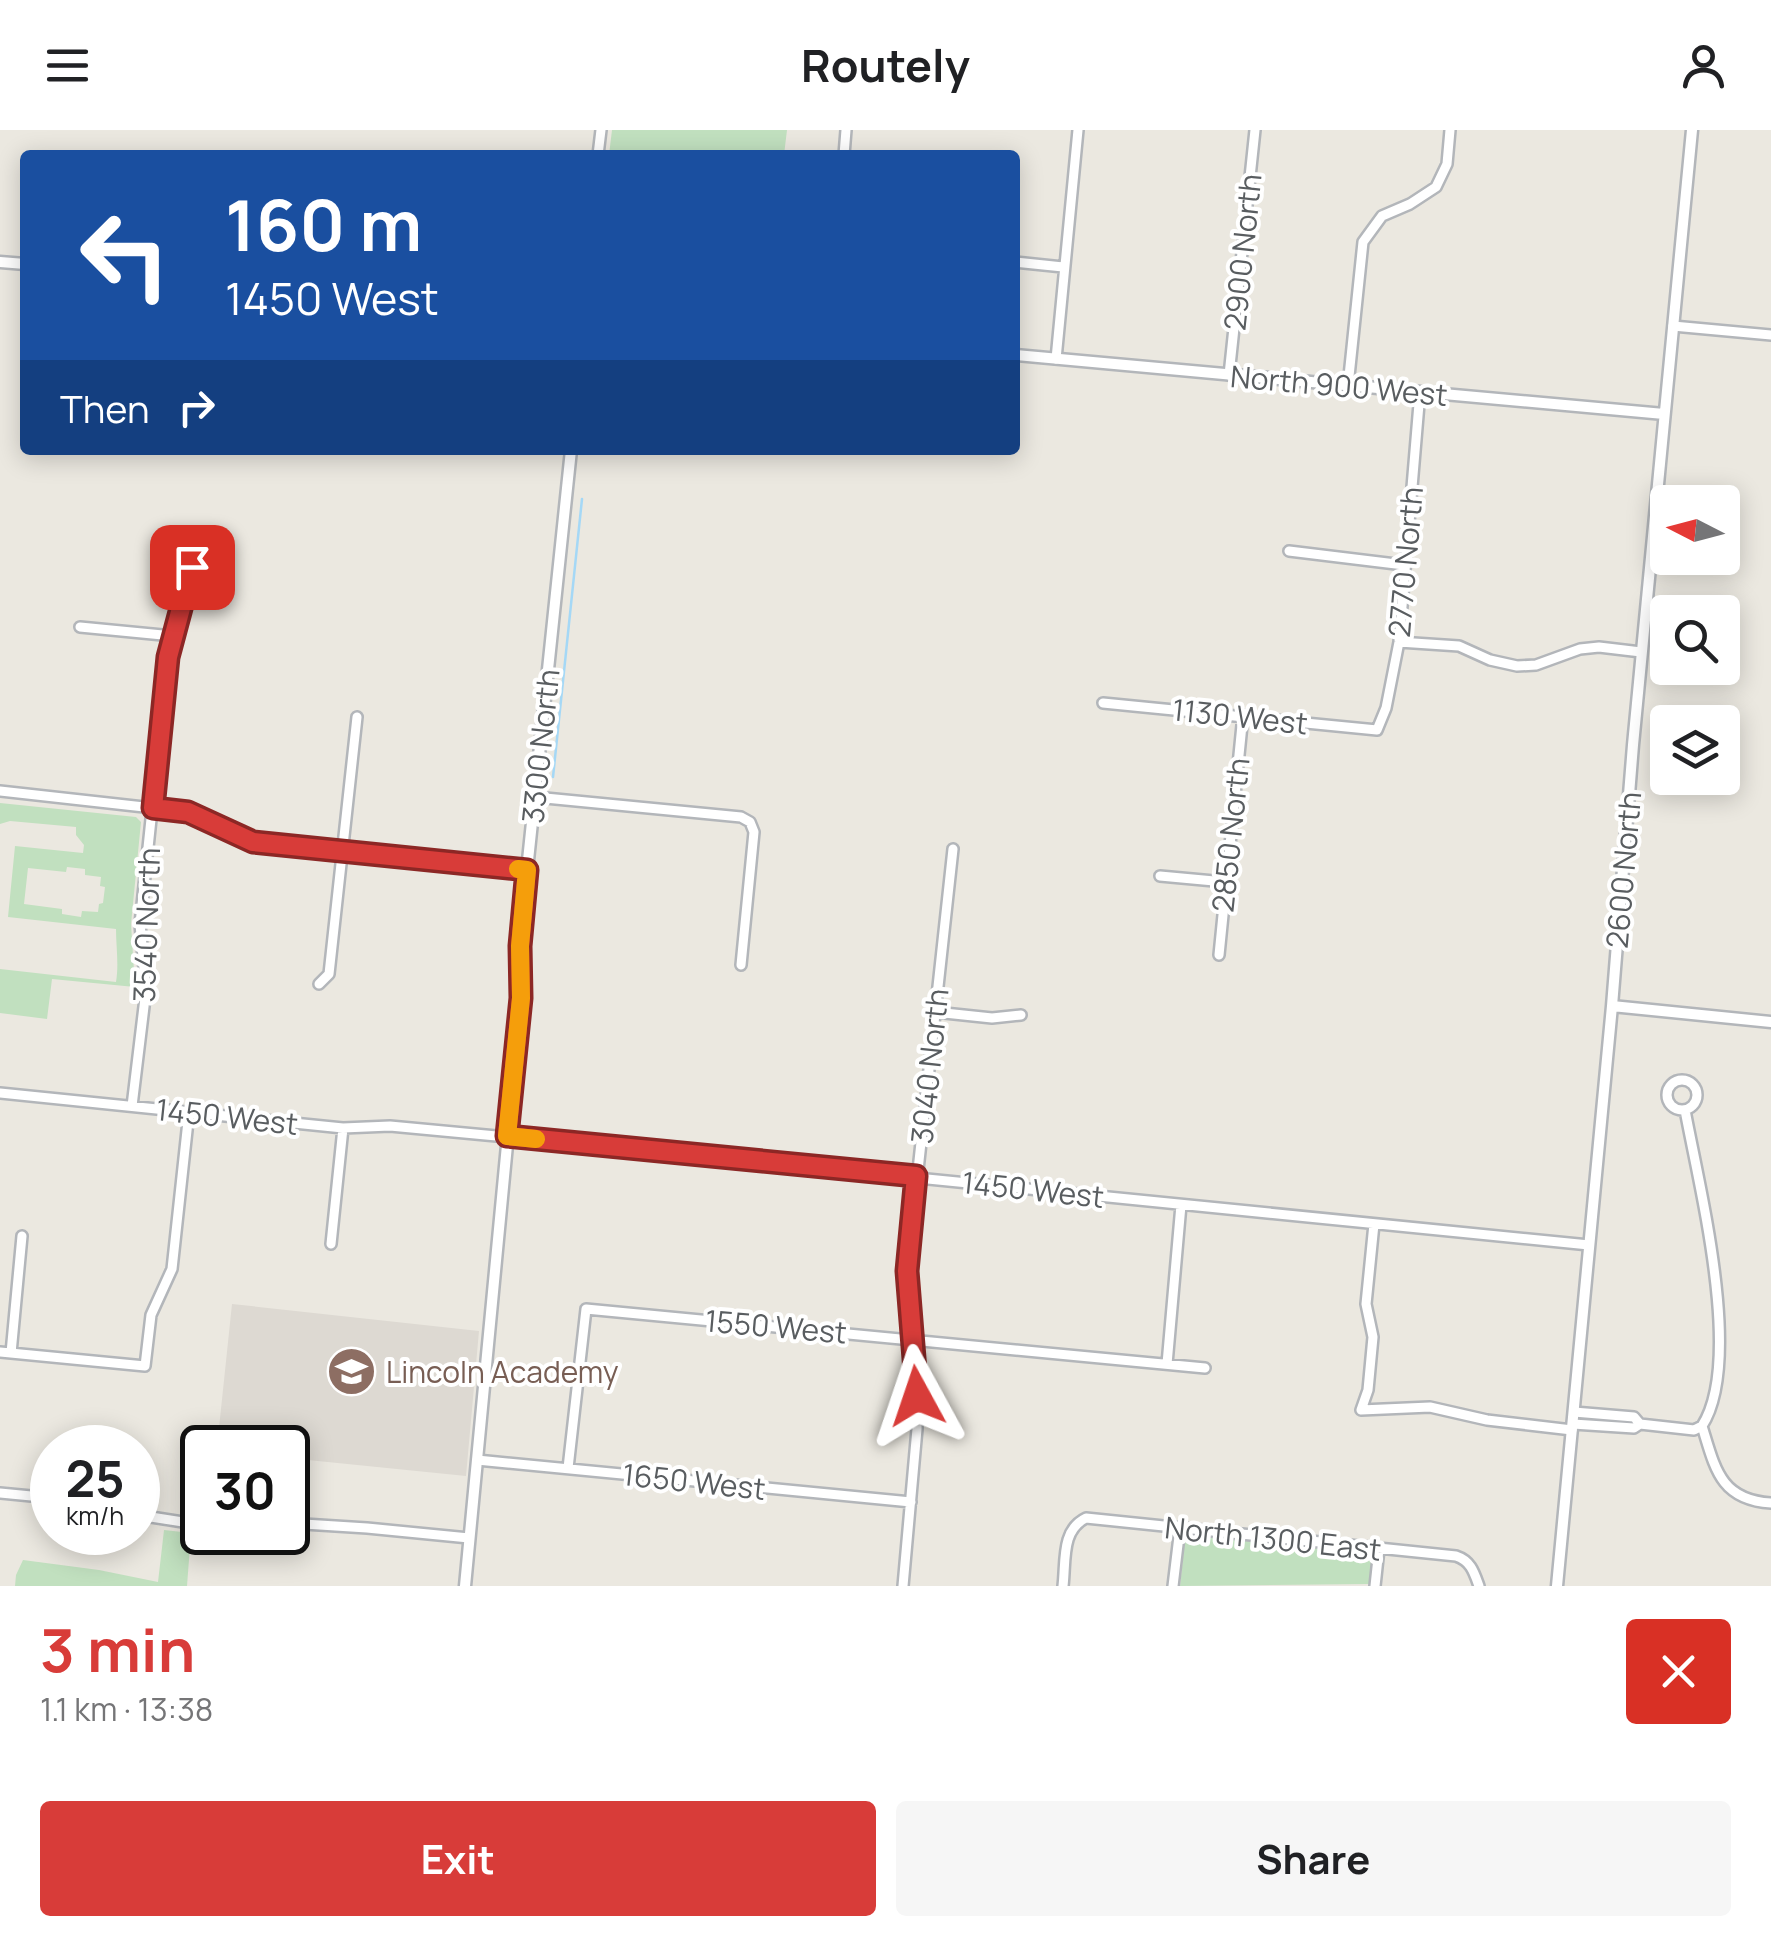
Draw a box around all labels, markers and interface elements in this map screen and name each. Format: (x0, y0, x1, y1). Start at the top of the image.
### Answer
text: Routely (801, 34, 970, 96)
icon: menu (40, 38, 95, 93)
icon: person (1676, 38, 1731, 93)
street label: 2900 North (1213, 172, 1271, 332)
text: 160 m (225, 176, 422, 272)
icon: left (60, 190, 190, 320)
text: 1450 West (225, 267, 439, 329)
street label: North 900 West (1229, 355, 1449, 415)
icon: right (169, 380, 224, 435)
text: Then (60, 382, 149, 434)
street label: 2770 North (1378, 485, 1432, 639)
north arrow (1650, 485, 1740, 575)
map controls (1650, 485, 1740, 795)
pin (150, 525, 235, 610)
icon: arrive (165, 540, 220, 595)
button: search (1650, 595, 1740, 685)
street label: 3300 North (512, 667, 568, 825)
street label: 1130 West (1170, 689, 1310, 743)
button: layers (1650, 705, 1740, 795)
street label: 2850 North (1202, 756, 1258, 914)
street label: 2600 North (1596, 790, 1650, 950)
street label: 3540 North (123, 847, 169, 1003)
street label: 3040 North (900, 986, 958, 1146)
street label: 1450 West (154, 1088, 300, 1144)
street label: 1450 West (960, 1161, 1106, 1217)
street label: 1550 West (703, 1299, 849, 1353)
position arrow (865, 1344, 969, 1448)
school or university icon: Lincoln Academy (325, 1345, 377, 1397)
place label: Lincoln Academy (386, 1351, 619, 1392)
speed limit sign: 30 (180, 1425, 310, 1555)
text: 25 (65, 1444, 125, 1512)
street label: 1650 West (620, 1453, 768, 1509)
text: km/h (66, 1498, 124, 1533)
street label: North 1300 East (1163, 1506, 1383, 1570)
text: 3 min (40, 1608, 195, 1690)
button: close (1626, 1619, 1731, 1724)
text: 1.1 km · 13:38 (40, 1687, 213, 1731)
button: Exit (40, 1801, 876, 1916)
button: Share (896, 1801, 1731, 1916)

